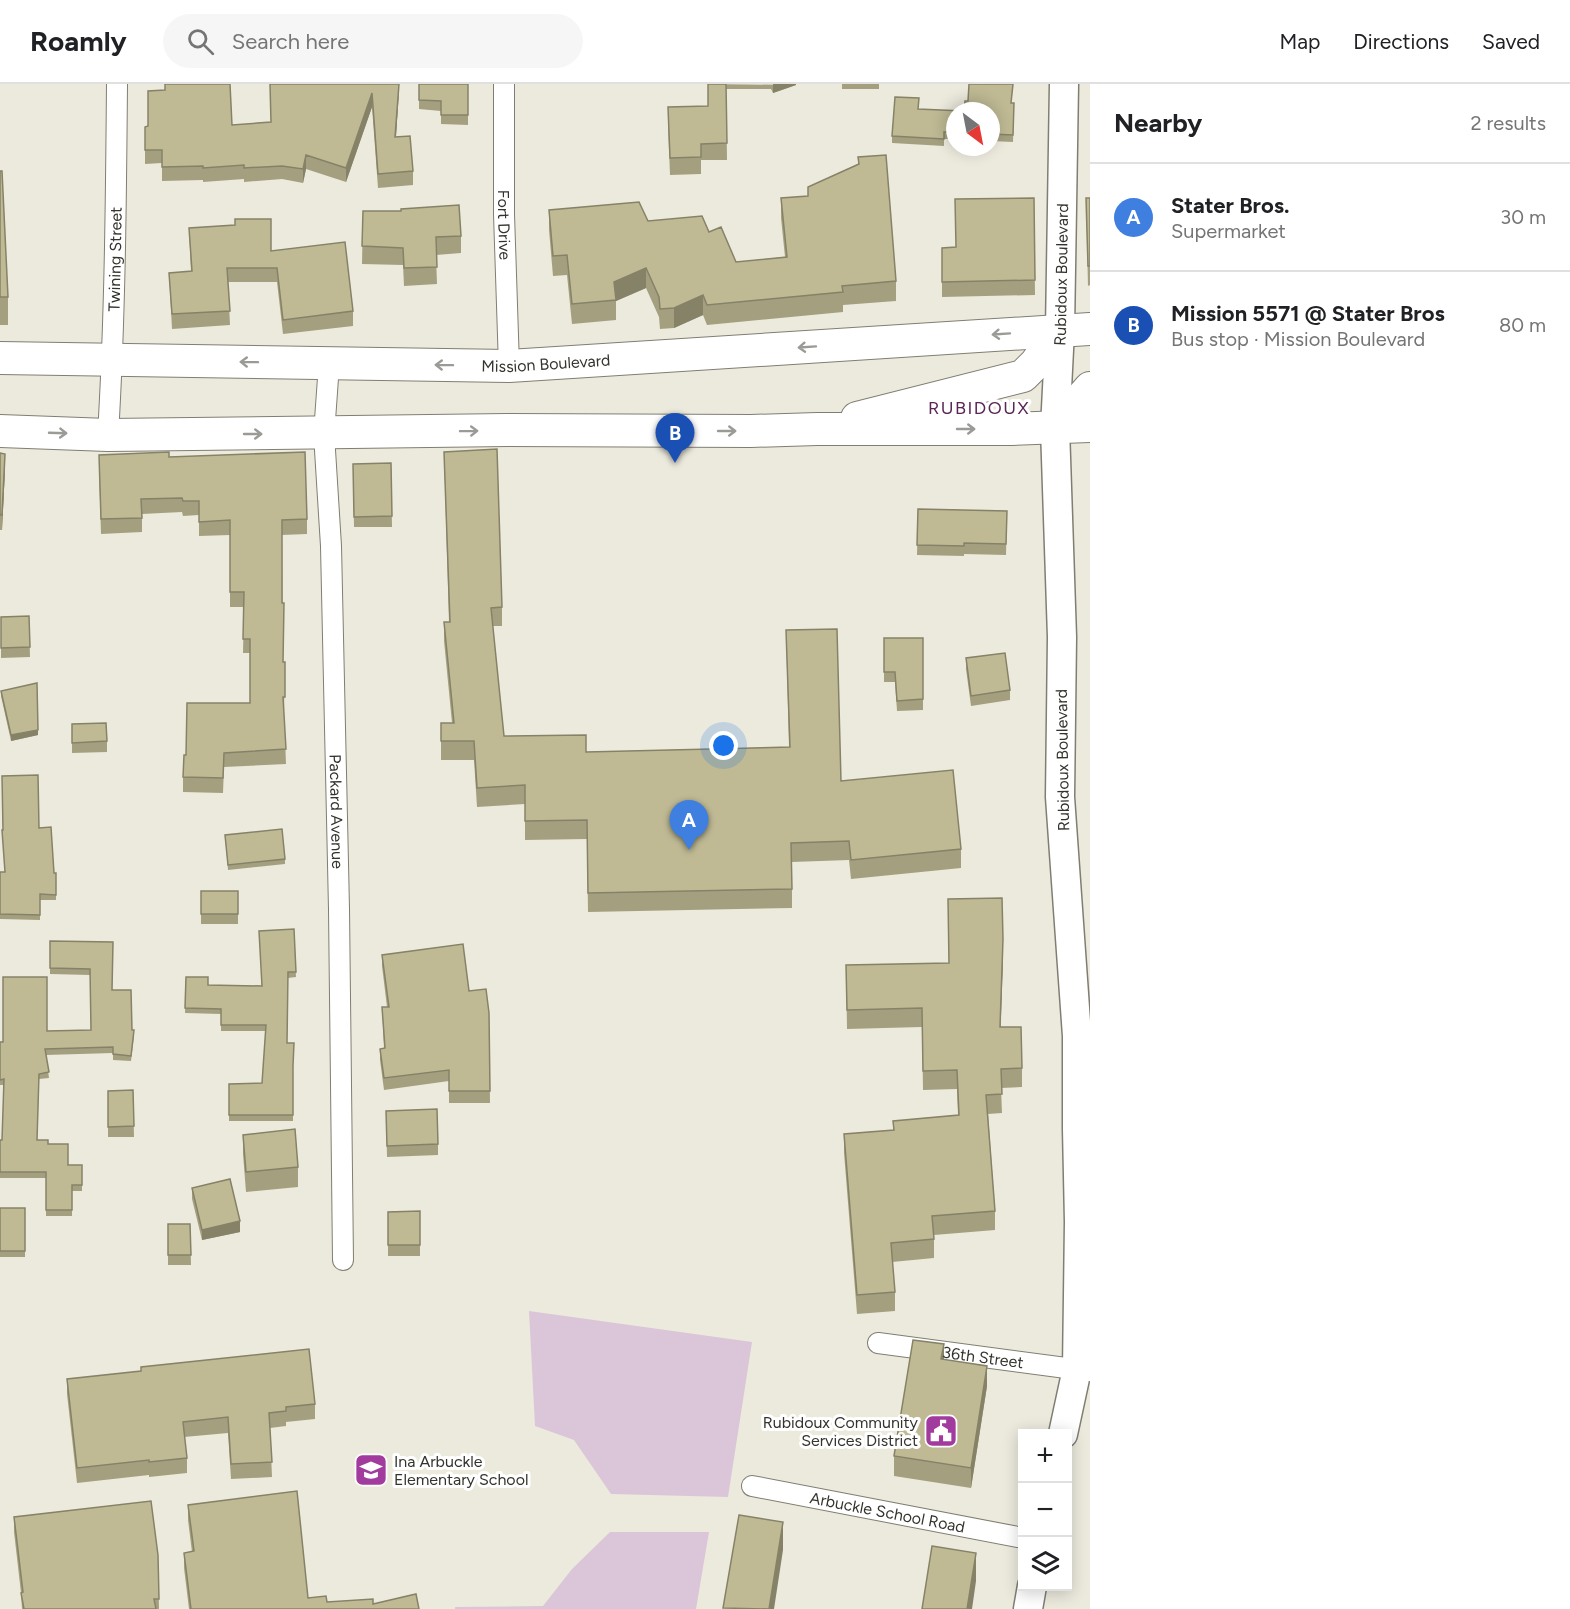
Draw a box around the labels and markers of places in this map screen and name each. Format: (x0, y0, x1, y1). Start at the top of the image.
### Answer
pin: B (656, 414, 694, 463)
pin: A (670, 800, 708, 850)
place label: Rubidoux Community Services District (763, 1413, 919, 1450)
public building icon: Rubidoux Community Services District (923, 1413, 959, 1449)
school or university icon: Ina Arbuckle Elementary School (353, 1452, 389, 1488)
place label: Ina Arbuckle Elementary School (394, 1452, 528, 1489)

